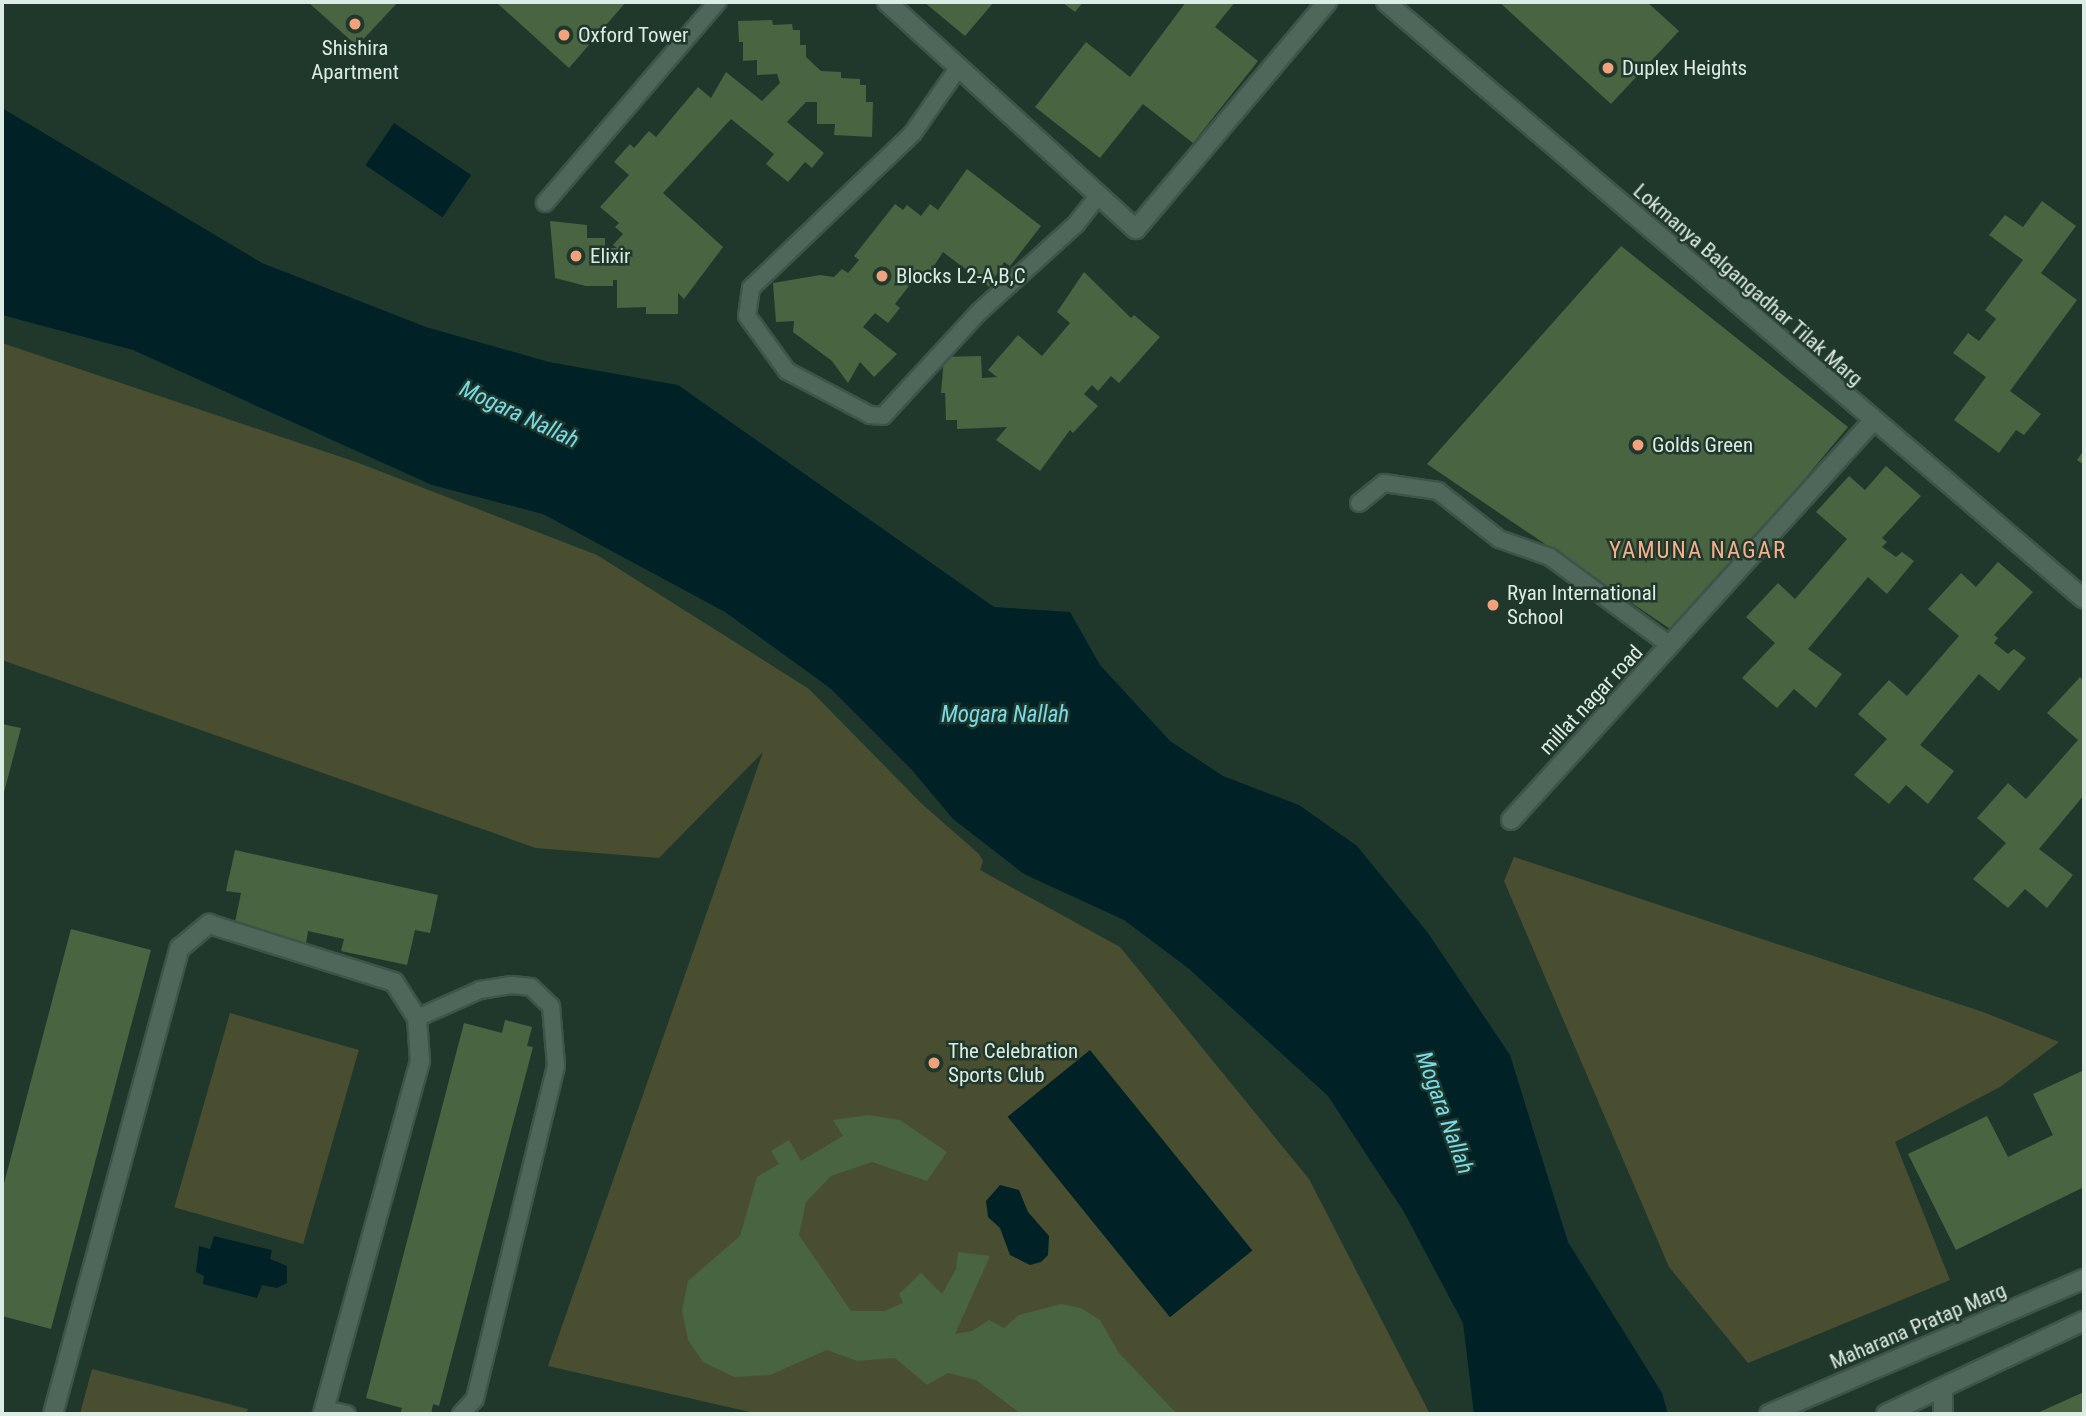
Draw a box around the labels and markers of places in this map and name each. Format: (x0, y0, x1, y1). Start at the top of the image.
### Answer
marker: Shishira Apartment (347, 16, 363, 32)
place label: Oxford Tower (578, 22, 689, 48)
marker: Oxford Tower (556, 27, 572, 43)
place label: Shishira Apartment (311, 35, 399, 85)
place label: Duplex Heights (1622, 55, 1747, 81)
marker: Duplex Heights (1600, 60, 1616, 76)
place label: Elixir (590, 243, 631, 269)
marker: Elixir (568, 248, 584, 264)
place label: Blocks L2-A,B,C (896, 263, 1026, 289)
marker: Blocks L2-A,B,C (874, 268, 890, 284)
place label: Golds Green (1652, 432, 1753, 458)
marker: Golds Green (1630, 437, 1646, 453)
place label: Ryan International School (1507, 580, 1657, 630)
marker: Ryan International School (1485, 597, 1501, 613)
place label: The Celebration Sports Club (948, 1038, 1078, 1088)
marker: The Celebration Sports Club (926, 1055, 942, 1071)

